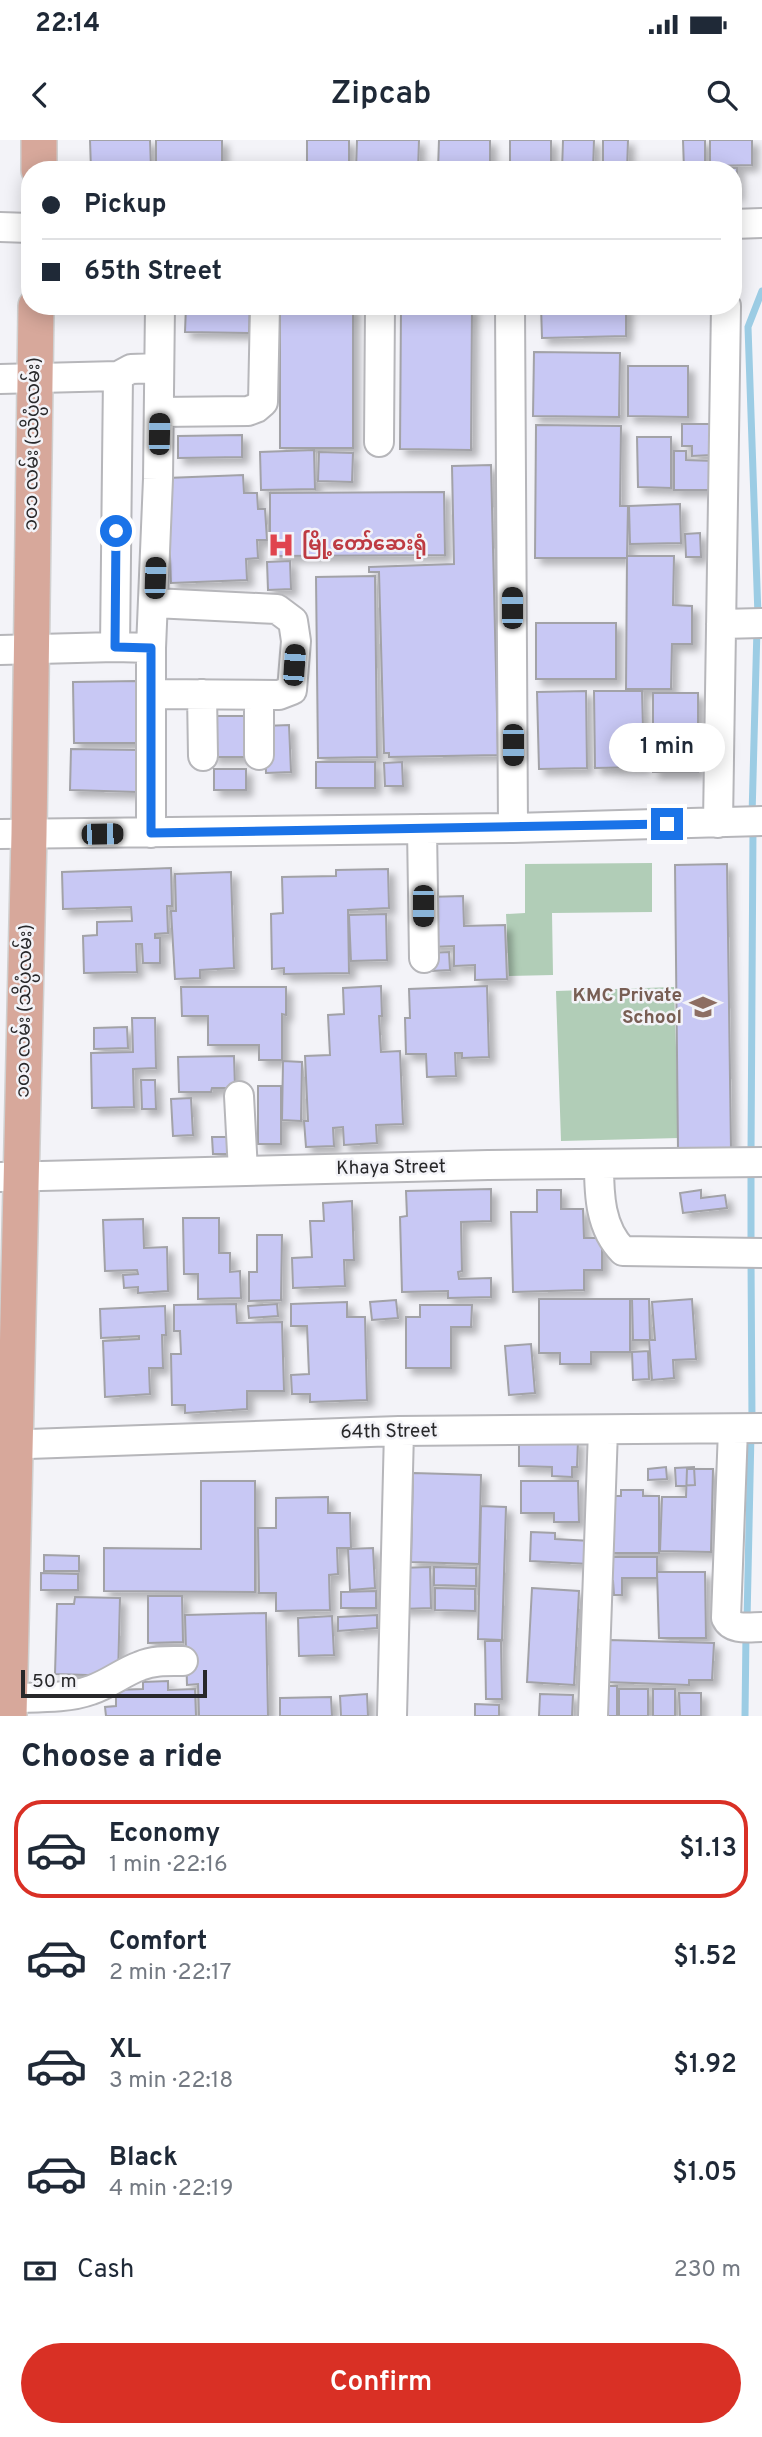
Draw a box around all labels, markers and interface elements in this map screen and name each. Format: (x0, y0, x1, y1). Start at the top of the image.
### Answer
text: 22:14 (35, 8, 100, 41)
text: Zipcab (331, 75, 431, 115)
icon: back (21, 76, 59, 114)
icon: search (703, 76, 741, 114)
text: Pickup (84, 189, 167, 222)
text: 65th Street (84, 256, 222, 289)
street label: ၁၀၁ လမ်း (သိပ္ပံလမ်း) (15, 357, 49, 531)
car (149, 413, 170, 455)
route start (100, 515, 132, 547)
hospital icon: မြို့တော်ဆေးရုံ (266, 530, 296, 560)
place label: မြို့တော်ဆေးရုံ (302, 530, 427, 559)
car (144, 557, 167, 599)
car (502, 587, 523, 629)
car (283, 643, 306, 687)
callout: 1 min (609, 722, 725, 772)
car (503, 724, 524, 766)
text: 1 min (640, 733, 694, 762)
route end (651, 808, 683, 840)
car (81, 823, 124, 845)
car (413, 885, 434, 927)
street label: ၁၀၁ လမ်း (သိပ္ပံလမ်း) (7, 924, 41, 1098)
place label: KMC Private School (573, 984, 682, 1030)
school or university icon: KMC Private School (688, 992, 718, 1022)
street label: Khaya Street (336, 1155, 446, 1181)
street label: 64th Street (340, 1419, 438, 1445)
scale bar (21, 1667, 206, 1699)
text: 50 m (32, 1670, 77, 1694)
text: Choose a ride (21, 1738, 222, 1778)
icon: car (25, 1818, 88, 1881)
text: Economy (109, 1818, 220, 1851)
text: $1.13 (679, 1833, 737, 1866)
text: 1 min · 22:16 (109, 1851, 228, 1880)
icon: car (25, 1926, 88, 1989)
text: Comfort (109, 1926, 207, 1959)
text: $1.52 (673, 1941, 737, 1974)
text: 2 min · 22:17 (109, 1959, 231, 1988)
icon: car (25, 2034, 88, 2097)
text: XL (109, 2034, 141, 2067)
text: $1.92 (673, 2049, 737, 2082)
text: 3 min · 22:18 (109, 2067, 233, 2096)
icon: car (25, 2142, 88, 2205)
text: Black (109, 2142, 178, 2175)
text: $1.05 (672, 2157, 737, 2190)
text: 4 min · 22:19 (109, 2175, 233, 2204)
icon: cash (21, 2252, 59, 2290)
text: Cash (77, 2254, 134, 2287)
text: 230 m (674, 2256, 741, 2285)
button: Confirm (21, 2343, 741, 2423)

